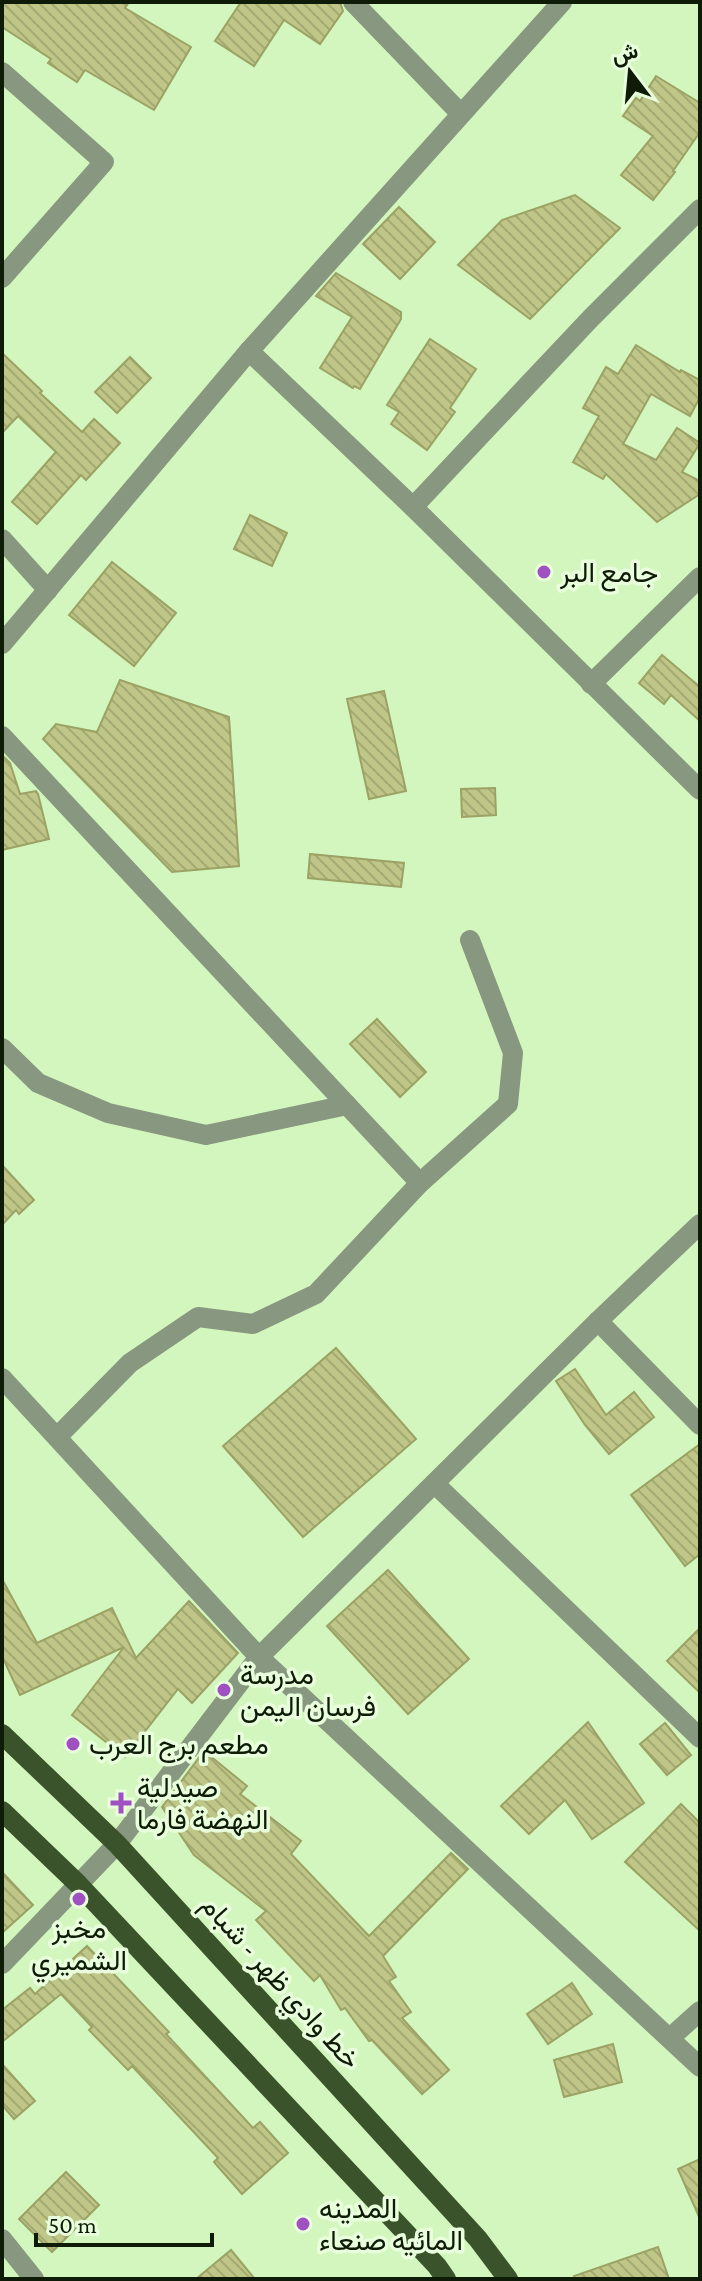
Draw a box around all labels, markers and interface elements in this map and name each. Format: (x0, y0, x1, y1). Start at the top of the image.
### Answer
north arrow (590, 32, 670, 112)
text: ش (608, 38, 641, 70)
place label: جامع البر (559, 557, 658, 592)
marker: جامع البر (535, 563, 553, 581)
place label: مدرسة فرسان اليمن (240, 1659, 376, 1724)
marker: مدرسة فرسان اليمن (215, 1681, 233, 1699)
place label: مطعم برج العرب (89, 1729, 269, 1763)
marker: مطعم برج العرب (64, 1735, 82, 1753)
place label: صيدلية النهضة فارما (137, 1772, 269, 1837)
marker: صيدلية النهضة فارما (112, 1794, 130, 1812)
street label: خط وادي ظهر - شبام (190, 1889, 367, 2080)
marker: مخبز الشميري (70, 1890, 88, 1908)
place label: مخبز الشميري (31, 1913, 127, 1983)
place label: المدينه المائيه صنعاء (319, 2193, 463, 2256)
scale bar (36, 2197, 212, 2247)
text: 50 m (48, 2211, 97, 2238)
marker: المدينه المائيه صنعاء (294, 2215, 312, 2233)

